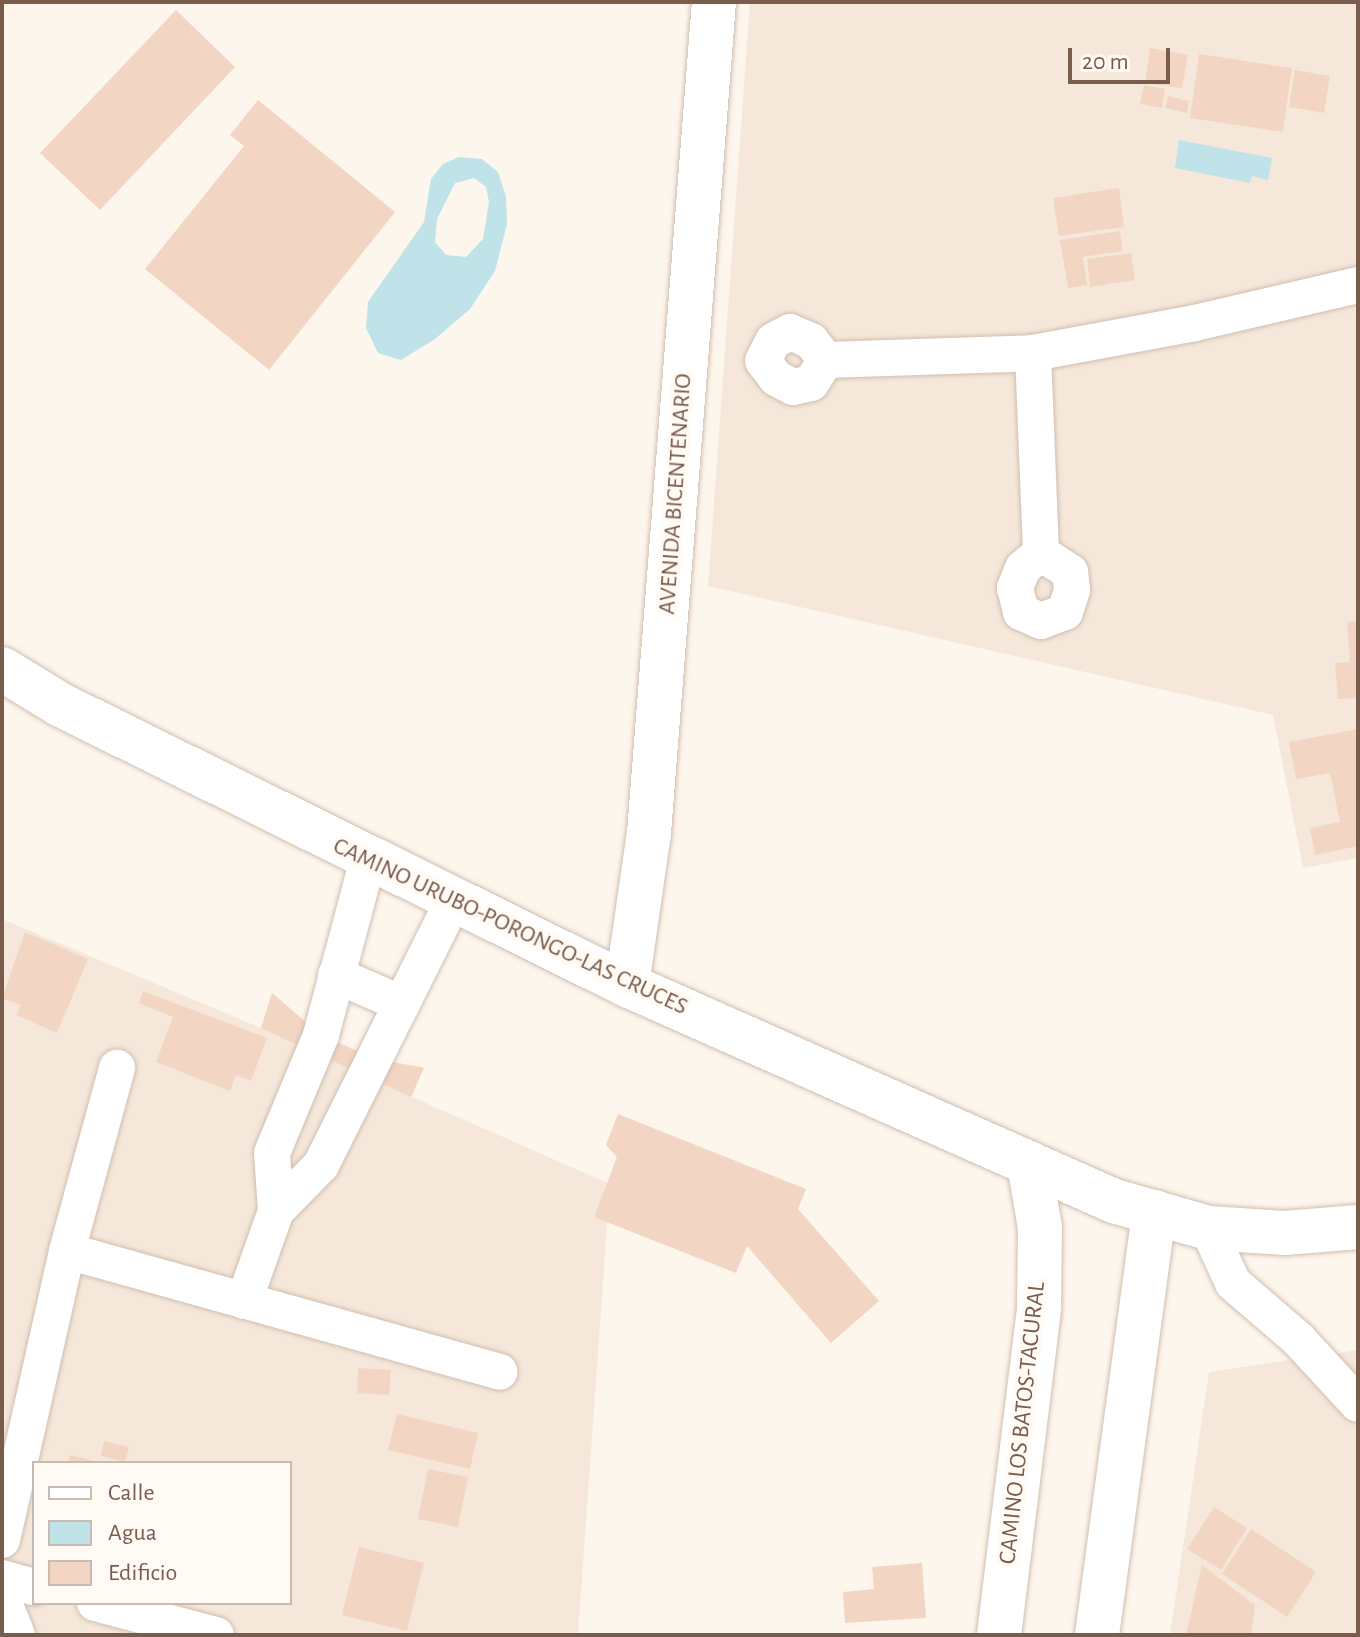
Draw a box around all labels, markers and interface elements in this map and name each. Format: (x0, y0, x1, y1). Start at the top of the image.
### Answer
scale bar (1072, 32, 1174, 82)
text: 20 m (1082, 50, 1129, 74)
street label: AVENIDA BICENTENARIO (653, 373, 699, 615)
street label: CAMINO URUBO-PORONGO-LAS CRUCES (328, 832, 692, 1022)
street label: CAMINO LOS BATOS-TACURAL (994, 1280, 1052, 1566)
legend (32, 1461, 292, 1605)
text: Calle (108, 1481, 155, 1505)
text: Agua (108, 1521, 157, 1545)
text: Edificio (108, 1561, 177, 1585)

